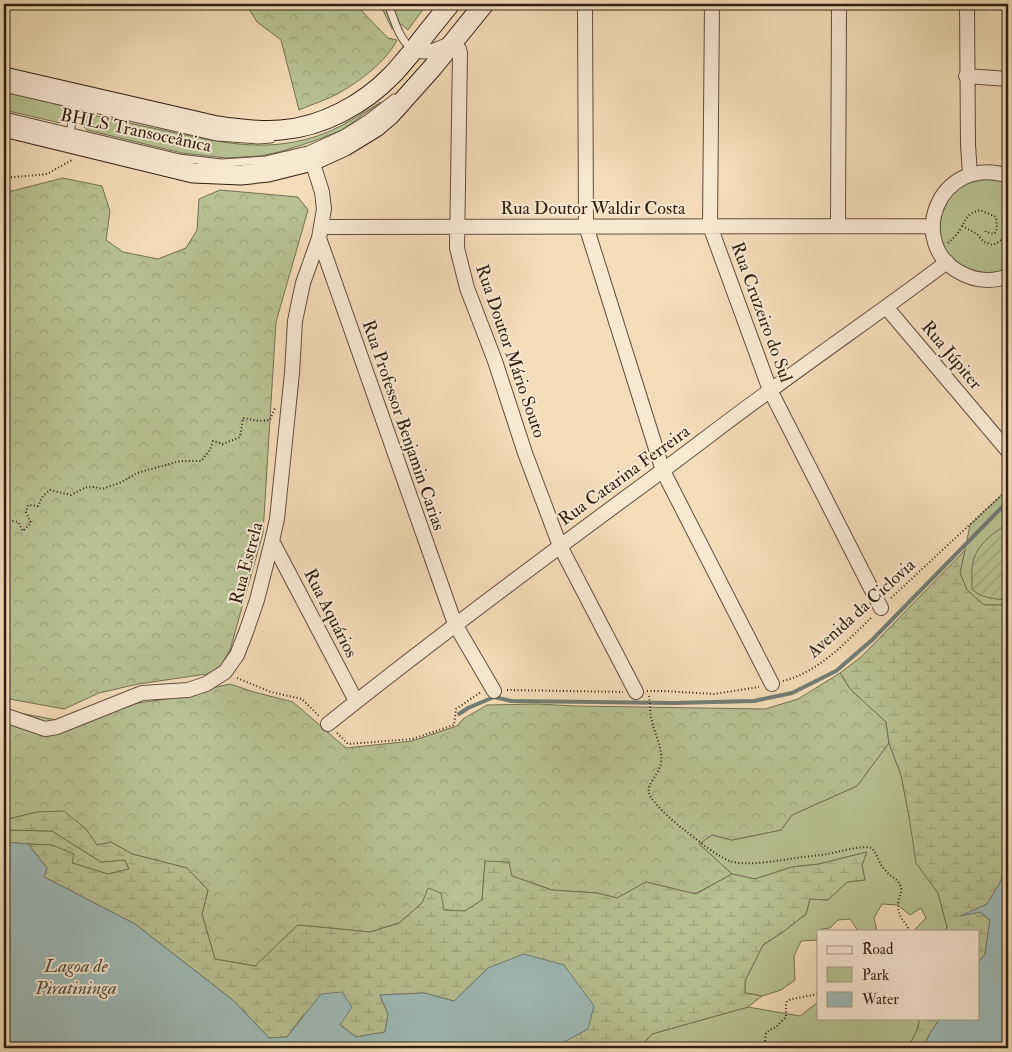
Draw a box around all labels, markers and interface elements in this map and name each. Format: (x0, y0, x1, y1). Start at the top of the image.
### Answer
street label: BHLS Transoceânica (58, 103, 214, 158)
street label: Rua Doutor Waldir Costa (501, 197, 686, 220)
street label: Rua Cruzeiro do Sul (725, 239, 798, 386)
street label: Rua Doutor Mário Souto (470, 262, 551, 441)
street label: Rua Júpiter (916, 316, 987, 395)
street label: Rua Professor Benjamin Carias (357, 317, 450, 533)
street label: Rua Catarina Ferreira (554, 420, 695, 531)
street label: Rua Estrela (224, 519, 269, 607)
street label: Avenida da Ciclovia (802, 553, 921, 664)
street label: Rua Aquários (298, 565, 363, 662)
legend (817, 930, 980, 1020)
text: Road (862, 940, 894, 959)
water label: Lagoa de Piratininga (34, 954, 117, 1000)
text: Park (862, 966, 889, 985)
text: Water (861, 990, 899, 1009)

